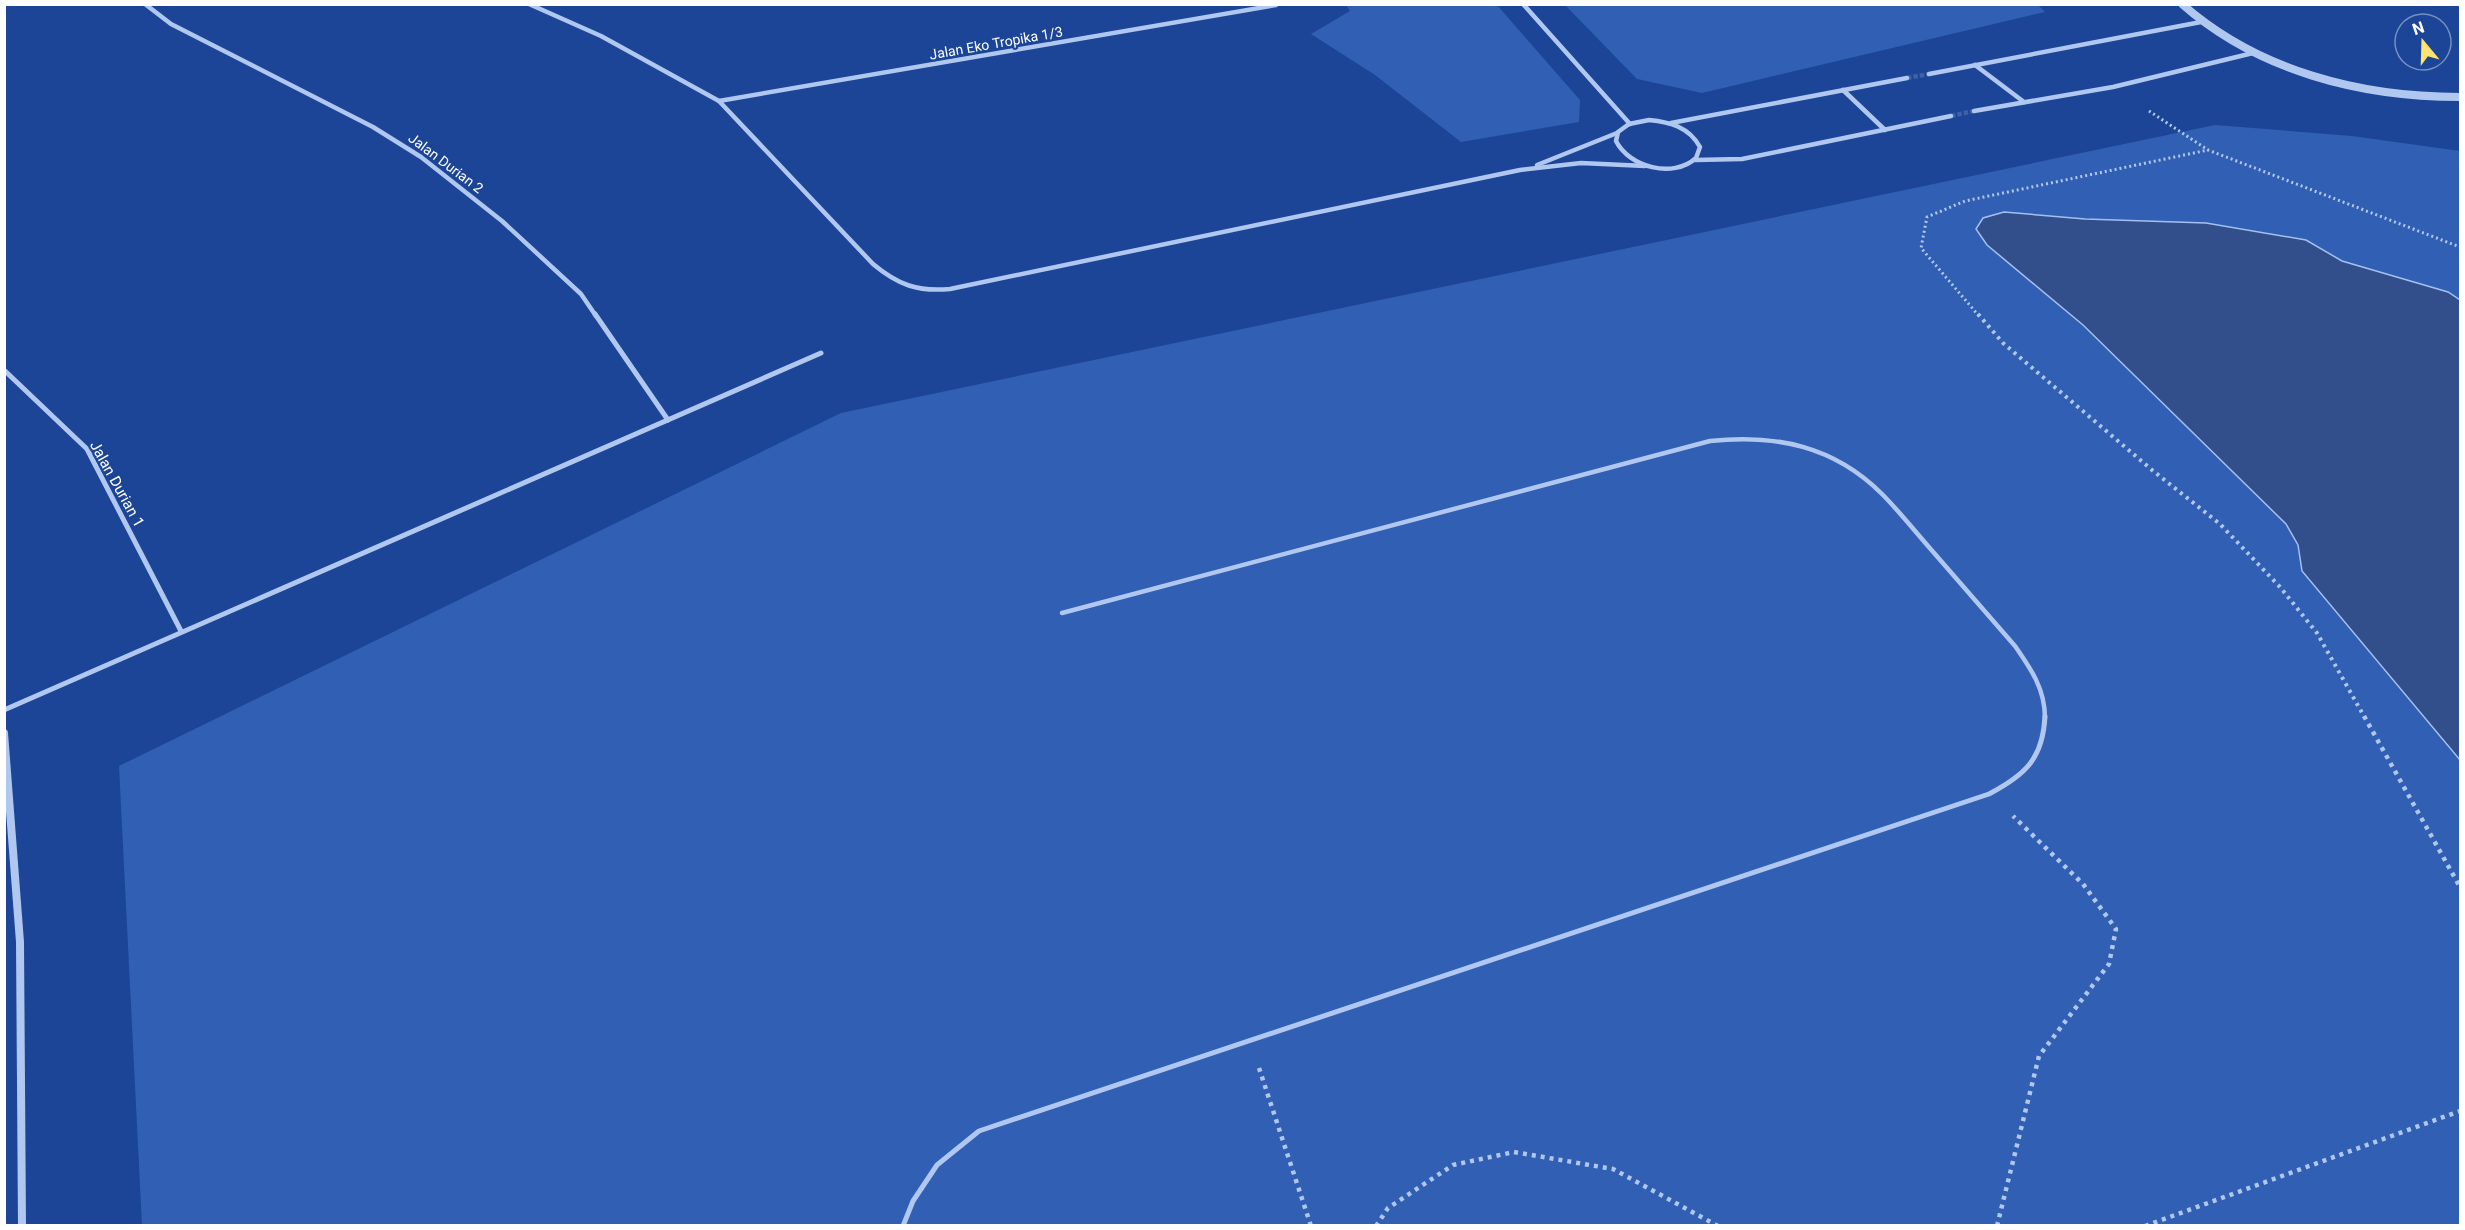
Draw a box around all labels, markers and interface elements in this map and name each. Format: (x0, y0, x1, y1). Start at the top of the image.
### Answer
north arrow (2393, 12, 2453, 72)
text: N (2410, 17, 2427, 39)
street label: Jalan Eko Tropika 1/3 (928, 23, 1064, 63)
street label: Jalan Durian 2 (406, 130, 487, 196)
street label: Jalan Durian 1 (86, 438, 148, 530)

